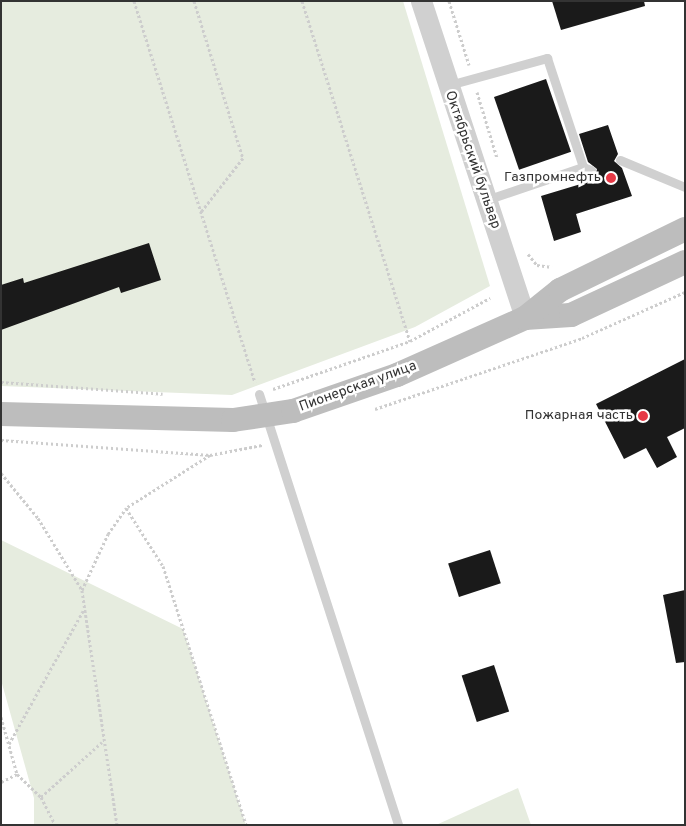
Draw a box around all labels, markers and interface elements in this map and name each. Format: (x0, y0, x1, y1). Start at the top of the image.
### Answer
street label: Октябрьский бульвар (440, 89, 504, 231)
place label: Газпромнефть (504, 170, 601, 186)
marker: Газпромнефть (605, 172, 617, 184)
street label: Пионерская улица (297, 358, 419, 416)
place label: Пожарная часть (525, 408, 633, 424)
marker: Пожарная часть (637, 410, 649, 422)

